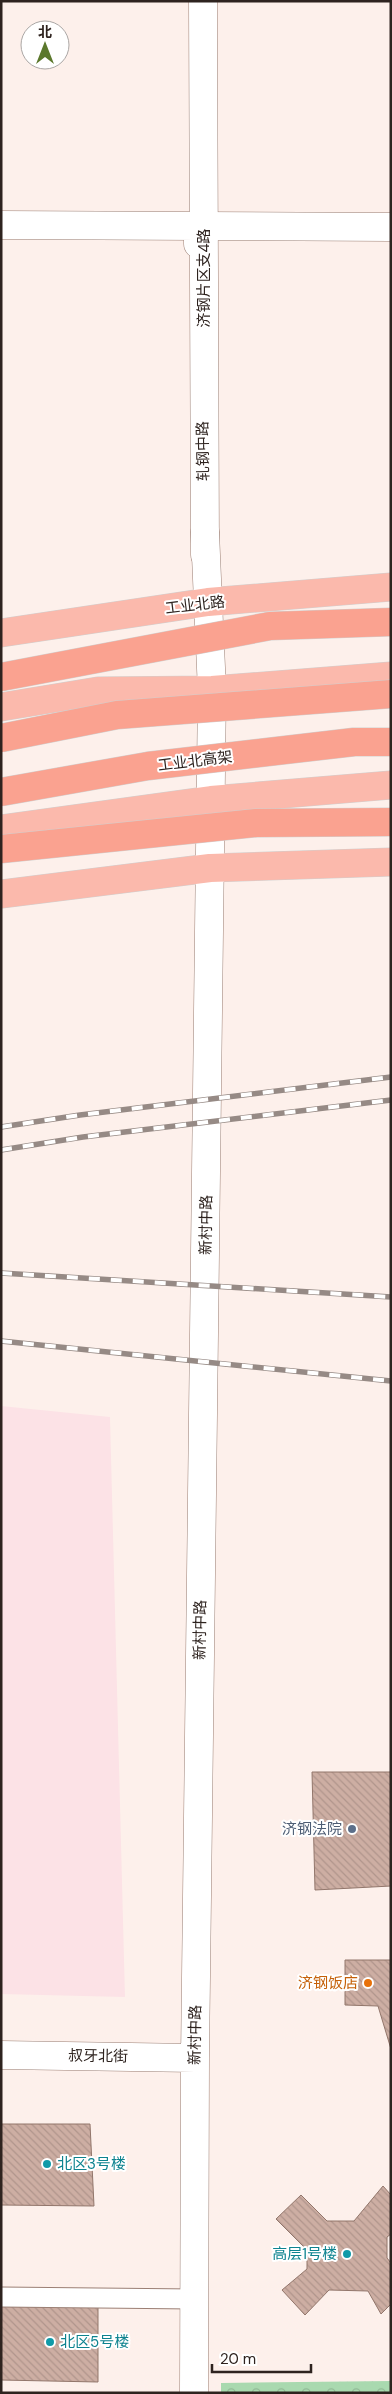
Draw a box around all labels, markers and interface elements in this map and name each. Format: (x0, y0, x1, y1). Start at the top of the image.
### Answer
north arrow (20, 20, 70, 70)
text: 北 (38, 23, 52, 41)
street label: 济钢片区支4路 (194, 228, 214, 328)
street label: 轧钢中路 (192, 421, 214, 481)
street label: 工业北路 (164, 591, 226, 619)
street label: 工业北高架 (157, 747, 233, 775)
street label: 新村中路 (195, 1195, 217, 1255)
street label: 新村中路 (189, 1600, 211, 1660)
place label: 济钢法院 (282, 1819, 342, 1839)
marker: 济钢法院 (346, 1823, 358, 1835)
place label: 济钢饭店 (298, 1973, 358, 1993)
marker: 济钢饭店 (362, 1977, 374, 1989)
street label: 新村中路 (184, 2005, 206, 2065)
street label: 叔牙北街 (68, 2045, 128, 2067)
place label: 北区3号楼 (57, 2154, 126, 2174)
marker: 北区3号楼 (41, 2158, 53, 2170)
place label: 高层1号楼 (272, 2244, 337, 2264)
marker: 高层1号楼 (341, 2248, 353, 2260)
place label: 北区5号楼 (60, 2332, 129, 2352)
marker: 北区5号楼 (44, 2336, 56, 2348)
scale bar (212, 2342, 311, 2374)
text: 20 m (220, 2349, 256, 2369)

